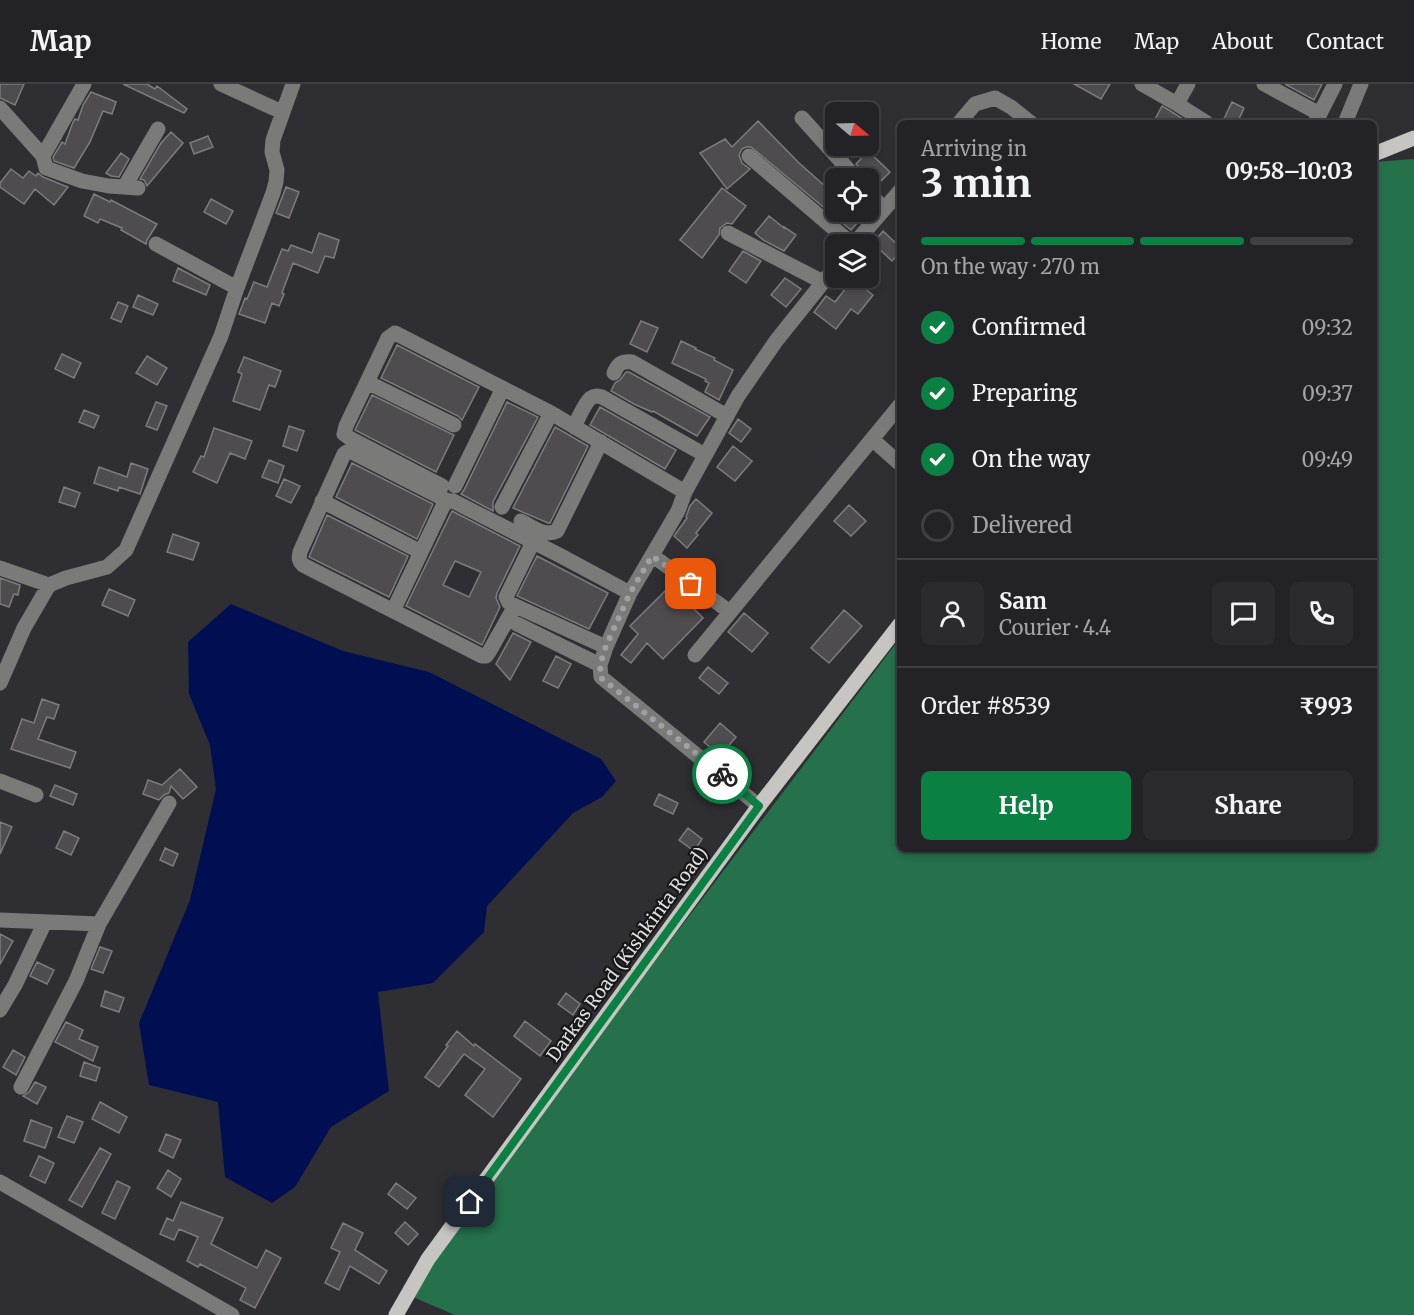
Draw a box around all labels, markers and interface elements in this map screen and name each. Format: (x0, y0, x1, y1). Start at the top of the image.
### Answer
text: Map (30, 23, 92, 59)
text: Home (1041, 28, 1101, 55)
text: Map (1134, 28, 1179, 55)
text: About (1212, 28, 1273, 55)
text: Contact (1306, 28, 1384, 55)
north arrow (825, 102, 879, 156)
map controls (825, 102, 879, 288)
text: Arriving in (921, 136, 1027, 161)
text: 09:58–10:03 (1225, 157, 1353, 185)
text: 3 min (921, 159, 1031, 208)
button: locate (825, 168, 879, 222)
button: layers (825, 234, 879, 288)
text: On the way · 270 m (921, 254, 1100, 279)
icon: check (921, 311, 954, 344)
text: Confirmed (972, 313, 1086, 341)
text: 09:32 (1302, 315, 1353, 340)
icon: check (921, 377, 954, 410)
text: Preparing (972, 379, 1077, 407)
text: 09:37 (1302, 381, 1353, 406)
icon: check (921, 443, 954, 476)
text: On the way (972, 445, 1090, 473)
text: 09:49 (1301, 447, 1353, 472)
text: Delivered (972, 511, 1072, 539)
pin (665, 558, 716, 609)
icon: bag (674, 567, 707, 600)
button: person (921, 582, 984, 645)
button: chat (1212, 582, 1275, 645)
button: phone (1290, 582, 1353, 645)
text: Sam (999, 587, 1047, 615)
text: Courier · 4.4 (999, 615, 1111, 640)
text: Order #8539 (921, 692, 1051, 720)
text: ₹993 (1299, 692, 1353, 720)
courier (692, 744, 752, 804)
icon: bike (706, 758, 739, 791)
button: Help (921, 771, 1131, 840)
button: Share (1143, 771, 1353, 840)
street label: Darkas Road (Kishkinta Road) (541, 842, 713, 1066)
pin (444, 1176, 495, 1227)
icon: home (453, 1185, 486, 1218)

